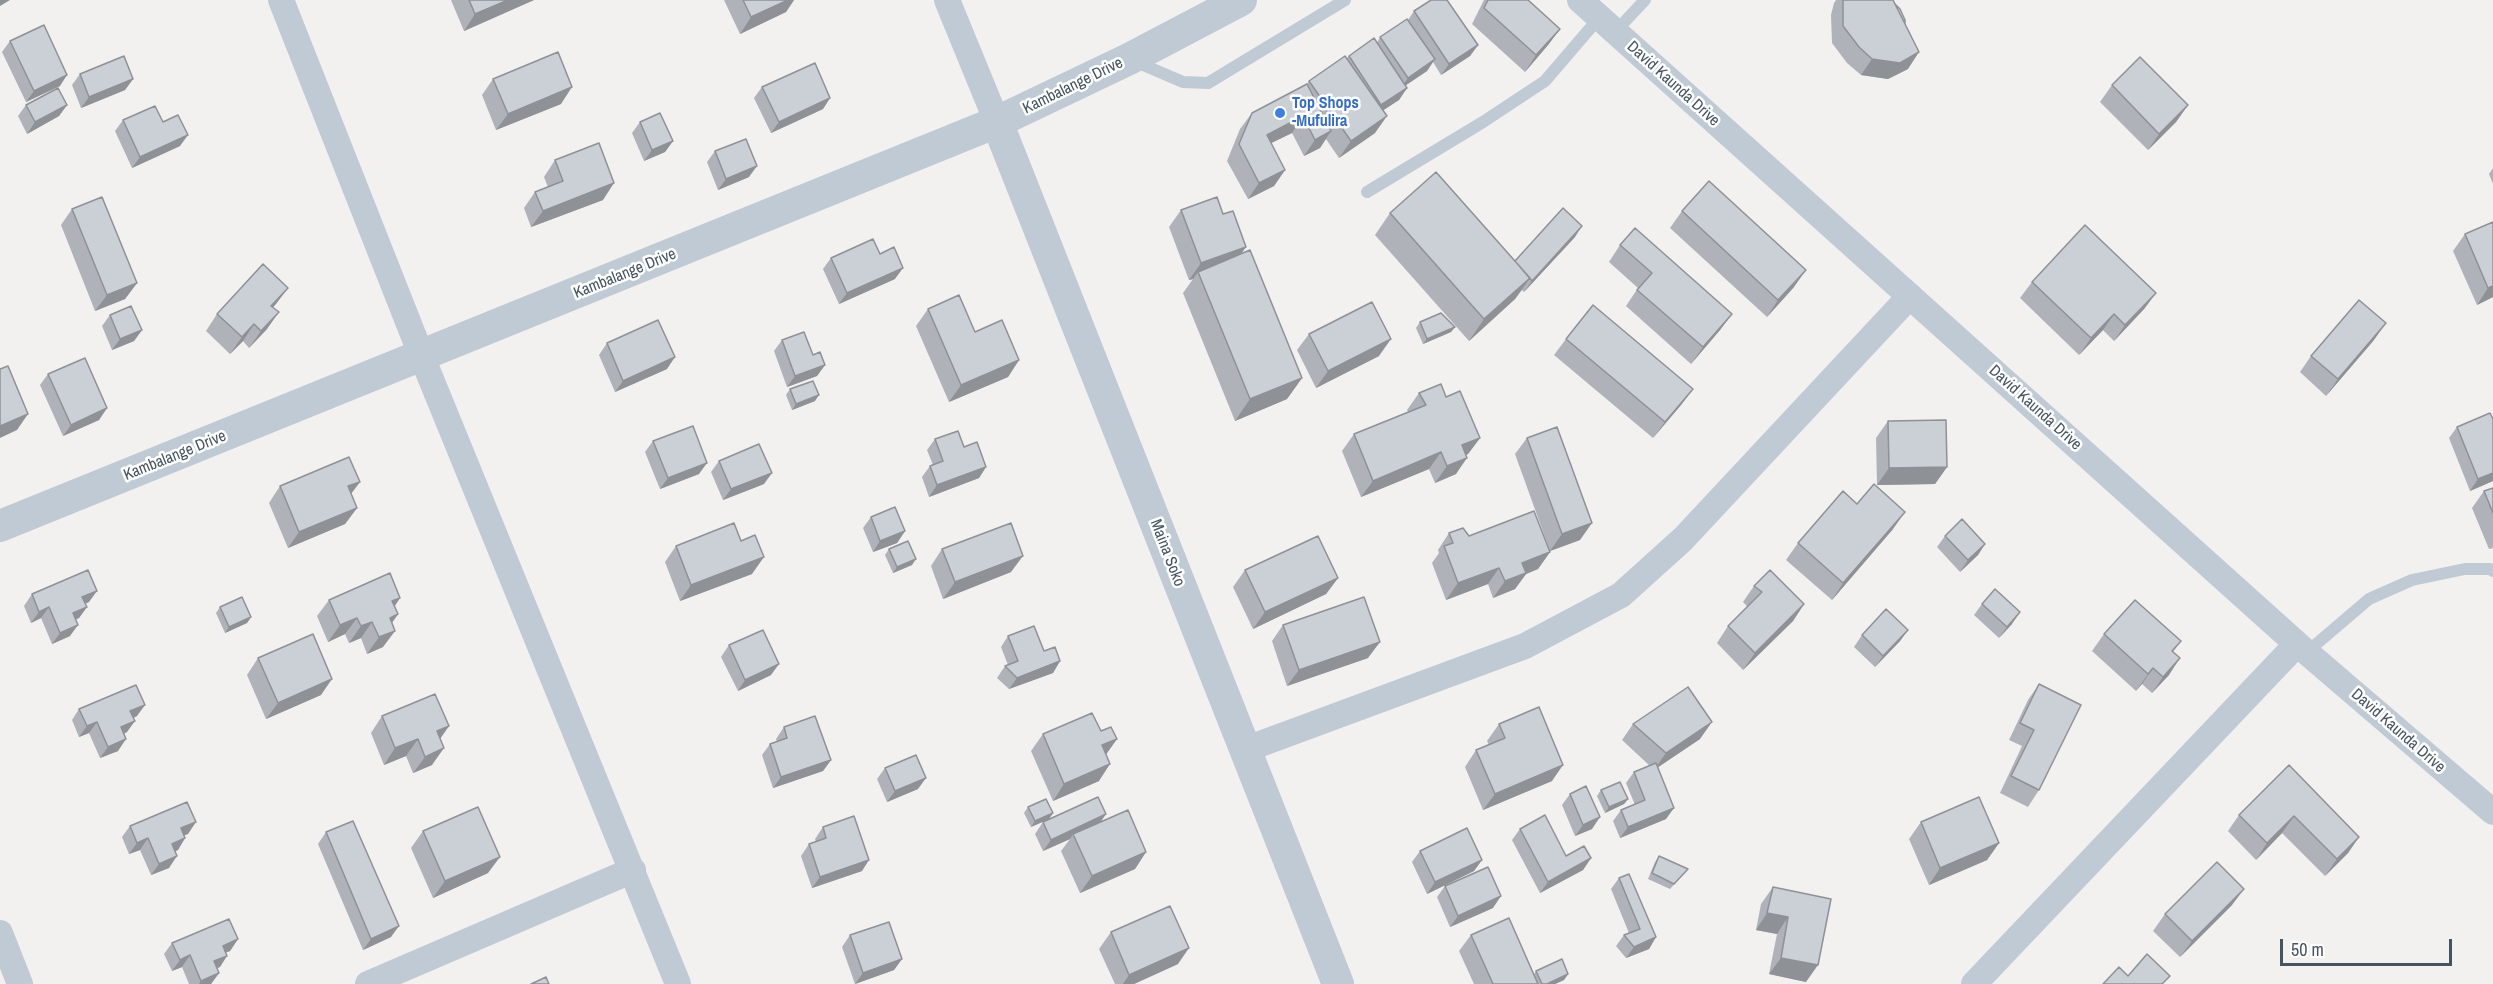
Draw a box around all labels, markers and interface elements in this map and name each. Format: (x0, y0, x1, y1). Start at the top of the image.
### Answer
street label: David Kaunda Drive (1623, 37, 1723, 131)
street label: Kambalange Drive (1020, 54, 1126, 118)
place label: Top Shops -Mufulira (1292, 94, 1359, 132)
marker: Top Shops -Mufulira (1273, 106, 1287, 120)
street label: Kambalange Drive (571, 245, 679, 303)
street label: David Kaunda Drive (1985, 361, 2085, 455)
street label: Kambalange Drive (121, 427, 229, 485)
street label: Maina Soko (1145, 517, 1189, 589)
street label: David Kaunda Drive (2347, 685, 2449, 777)
scale bar (2283, 927, 2456, 965)
text: 50 m (2291, 937, 2324, 962)

